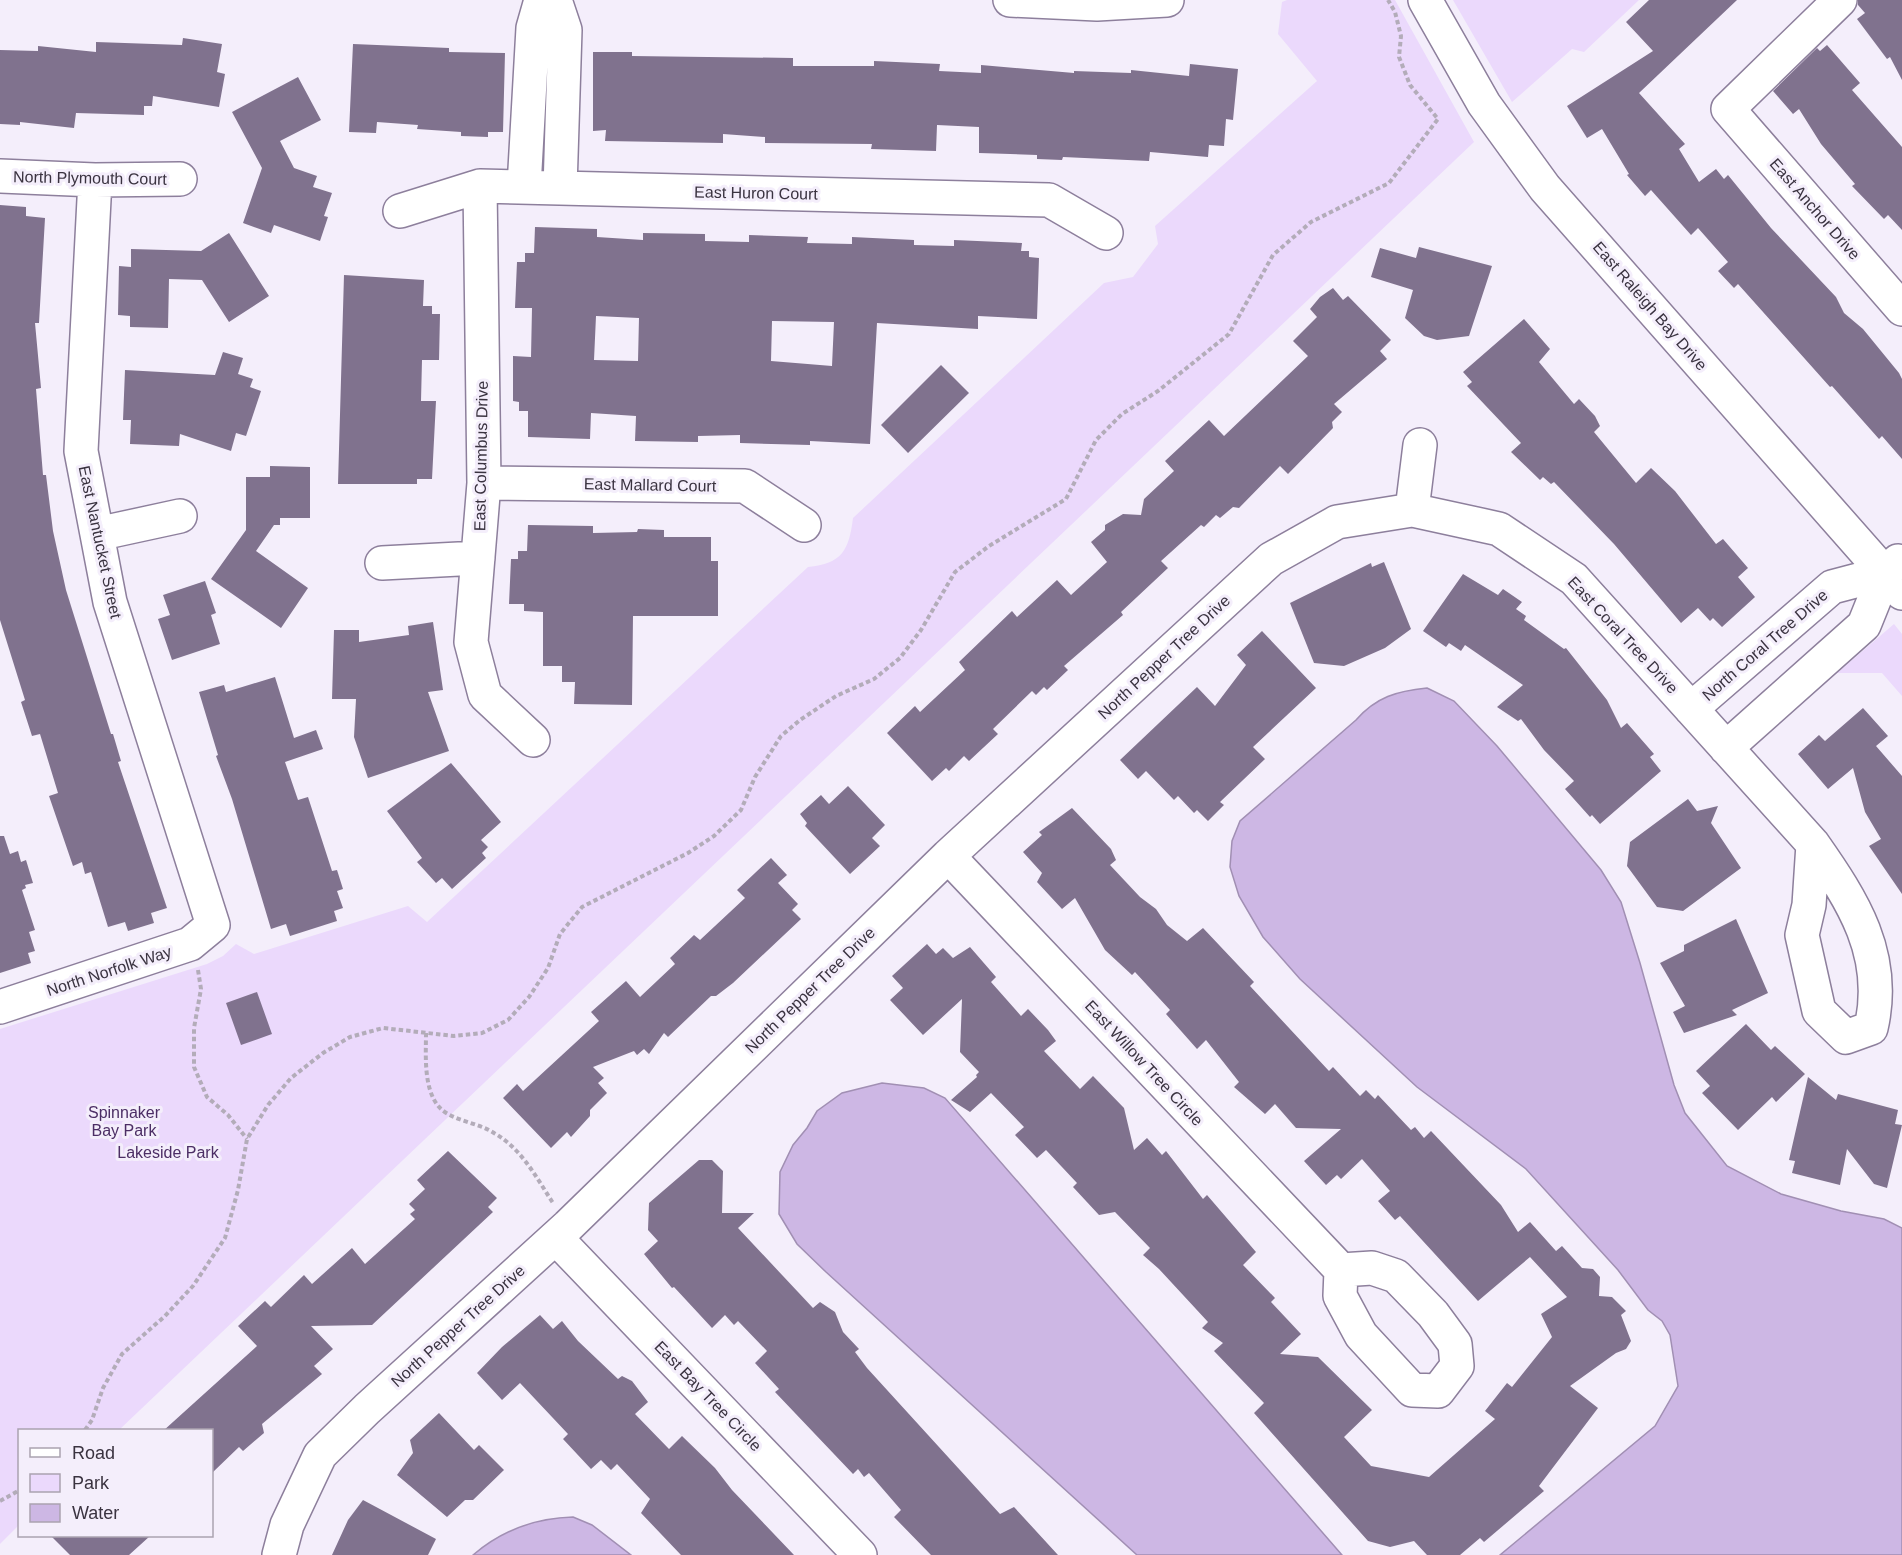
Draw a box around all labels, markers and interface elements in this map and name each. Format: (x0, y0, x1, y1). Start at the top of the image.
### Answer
street label: East Anchor Drive (1767, 155, 1863, 263)
street label: North Plymouth Court (13, 168, 168, 188)
street label: East Huron Court (694, 183, 818, 203)
street label: East Raleigh Bay Drive (1590, 238, 1710, 374)
street label: East Columbus Drive (471, 381, 491, 531)
street label: East Nantucket Street (76, 464, 125, 620)
street label: East Mallard Court (584, 475, 717, 495)
street label: East Coral Tree Drive (1565, 573, 1681, 697)
street label: North Coral Tree Drive (1699, 586, 1831, 704)
street label: North Pepper Tree Drive (1095, 592, 1233, 722)
street label: North Pepper Tree Drive (742, 924, 878, 1056)
street label: North Norfolk Way (45, 943, 173, 999)
street label: East Willow Tree Circle (1082, 997, 1206, 1129)
park label: Spinnaker Bay Park (88, 1104, 161, 1139)
park label: Lakeside Park (117, 1144, 220, 1161)
street label: North Pepper Tree Drive (388, 1262, 528, 1390)
street label: East Bay Tree Circle (651, 1338, 765, 1454)
legend (18, 1429, 213, 1537)
text: Road (72, 1443, 115, 1463)
text: Park (72, 1473, 110, 1493)
text: Water (72, 1503, 119, 1523)

